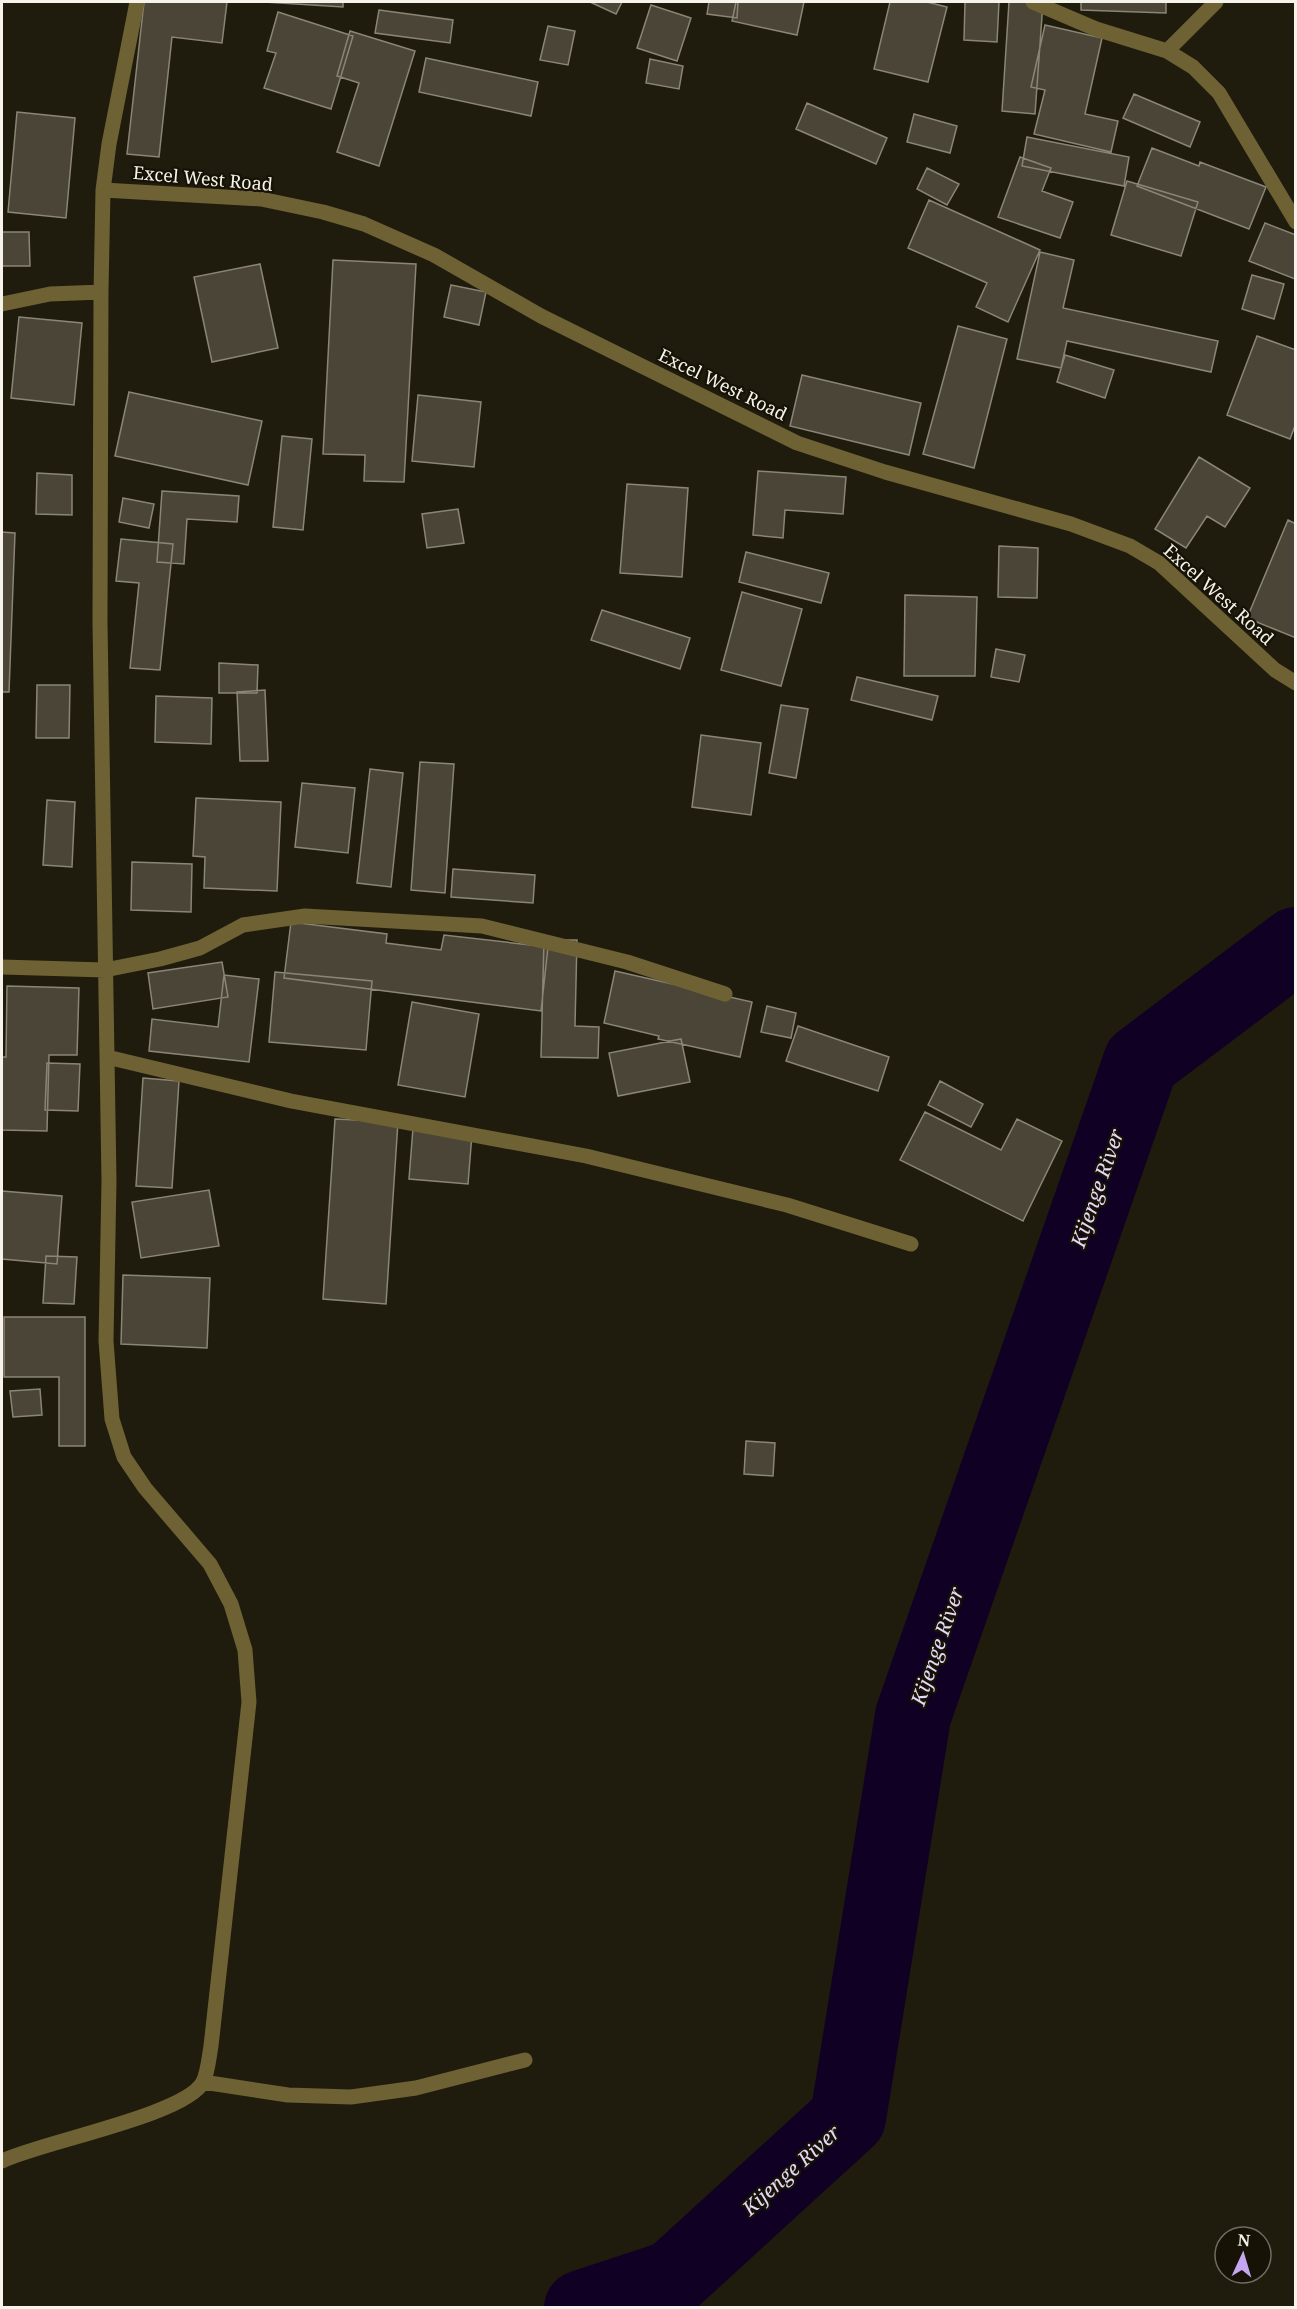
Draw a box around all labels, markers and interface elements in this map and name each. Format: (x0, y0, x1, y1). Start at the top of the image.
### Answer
street label: Excel West Road (132, 160, 274, 196)
street label: Excel West Road (655, 342, 791, 426)
street label: Excel West Road (1159, 538, 1279, 650)
water label: Kijenge River (1064, 1125, 1130, 1252)
water label: Kijenge River (904, 1583, 970, 1710)
water label: Kijenge River (735, 2118, 846, 2222)
north arrow (1213, 2225, 1273, 2285)
text: N (1237, 2229, 1251, 2251)

